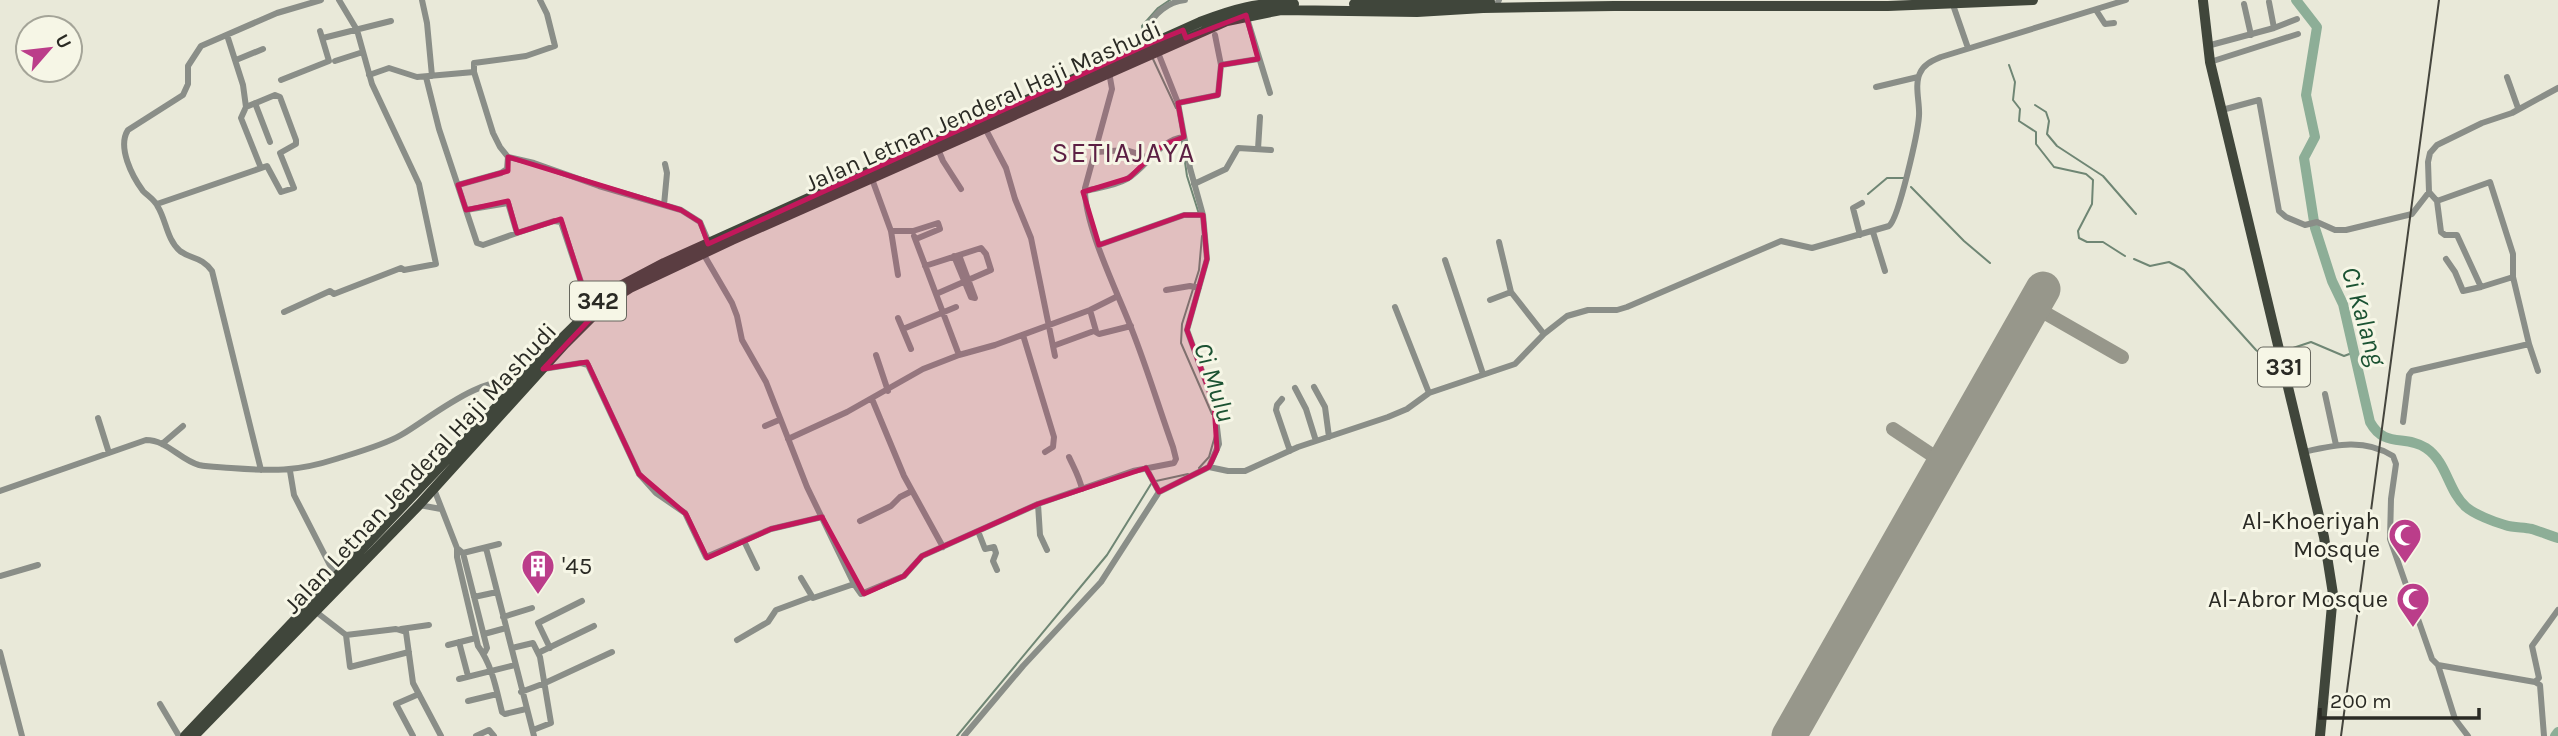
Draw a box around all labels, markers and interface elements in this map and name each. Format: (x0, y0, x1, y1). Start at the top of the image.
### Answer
north arrow (14, 14, 84, 84)
street label: Jalan Letnan Jenderal Haji Mashudi (801, 15, 1165, 197)
text: U (50, 31, 76, 52)
district label: SETIAJAYA (1052, 136, 1196, 169)
water label: Ci Kalang (2335, 263, 2393, 371)
road number: 342 (570, 282, 626, 320)
street label: Jalan Letnan Jenderal Haji Mashudi (278, 317, 562, 619)
water label: Ci Mulu (1187, 339, 1242, 426)
road number: 331 (2258, 348, 2310, 386)
place label: Al-Khoeriyah Mosque (2242, 507, 2380, 563)
mosque icon: Al-Khoeriyah Mosque (2386, 516, 2424, 565)
building icon: '45 (519, 547, 557, 596)
place label: '45 (562, 552, 592, 580)
mosque icon: Al-Abror Mosque (2394, 580, 2432, 629)
place label: Al-Abror Mosque (2208, 585, 2388, 613)
scale bar (2320, 676, 2479, 720)
text: 200 m (2330, 689, 2392, 713)

